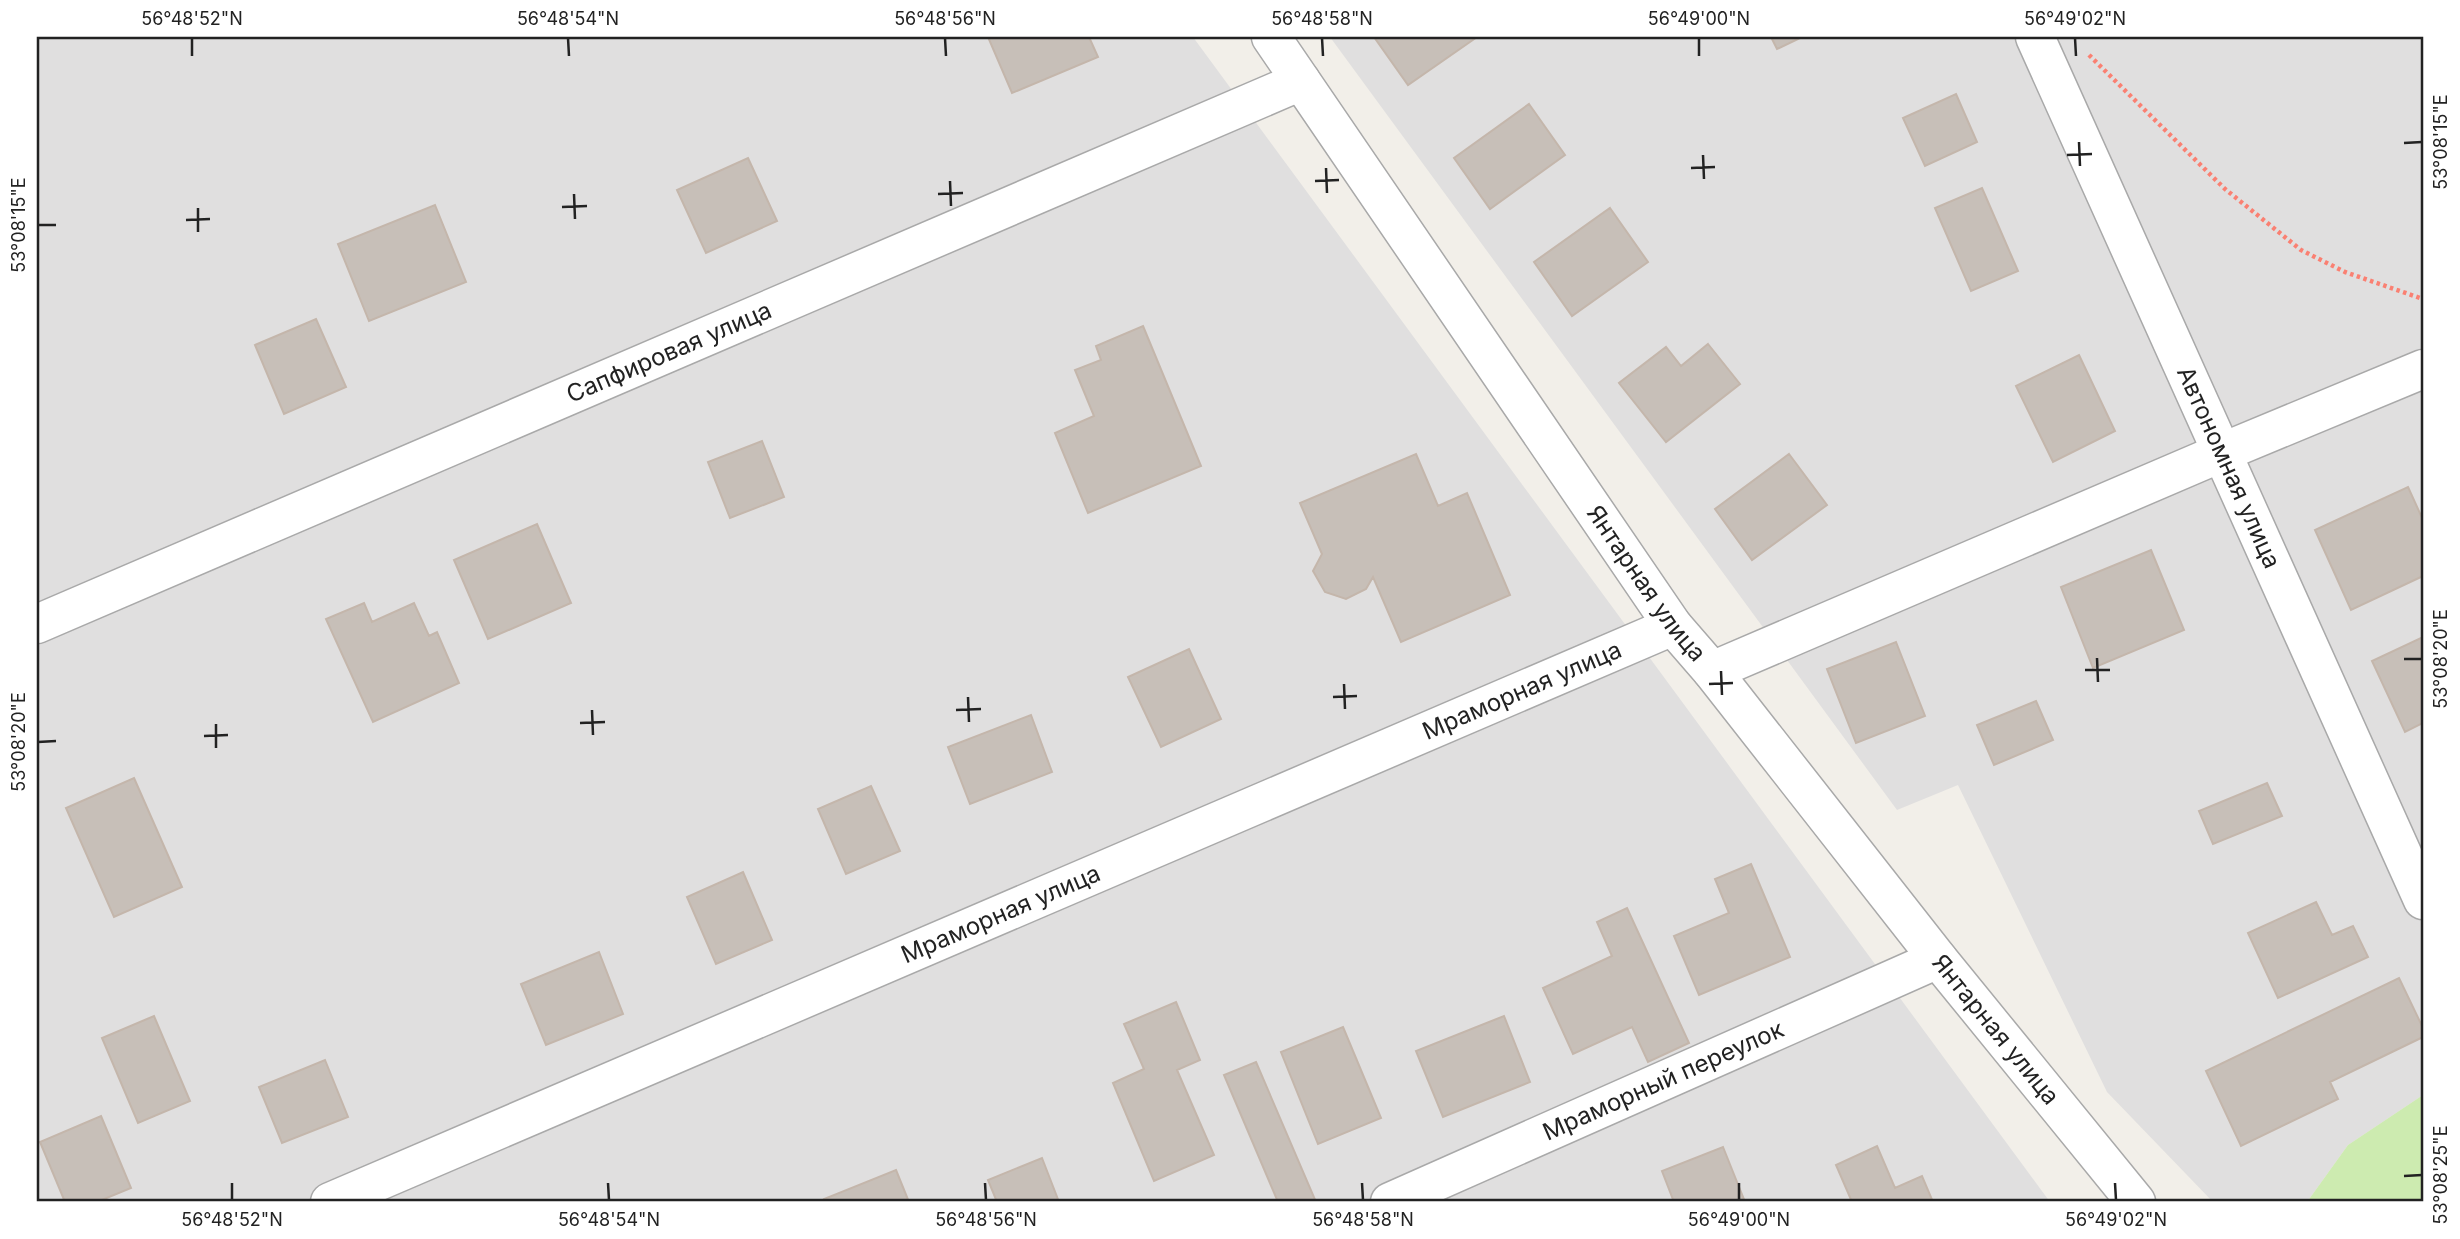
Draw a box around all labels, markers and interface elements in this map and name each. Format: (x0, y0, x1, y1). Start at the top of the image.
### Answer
text: 56°48'52"N (141, 8, 243, 29)
text: 56°48'54"N (517, 8, 619, 29)
text: 56°48'56"N (894, 8, 996, 29)
text: 56°48'58"N (1271, 8, 1373, 29)
text: 56°49'00"N (1648, 8, 1750, 29)
text: 56°49'02"N (2024, 8, 2126, 29)
text: 53°08'15"E (2430, 94, 2451, 190)
text: 53°08'15"E (8, 177, 29, 273)
street label: Сапфировая улица (562, 295, 776, 409)
street label: Автономная улица (2171, 362, 2287, 573)
street label: Янтарная улица (1581, 500, 1712, 667)
text: 53°08'20"E (2430, 609, 2451, 709)
street label: Мраморная улица (1418, 635, 1626, 746)
text: 53°08'20"E (8, 692, 29, 792)
street label: Мраморная улица (897, 858, 1105, 969)
street label: Янтарная улица (1926, 949, 2066, 1110)
street label: Мраморный переулок (1538, 1014, 1788, 1146)
text: 53°08'25"E (2430, 1125, 2451, 1225)
text: 56°48'52"N (181, 1209, 283, 1230)
text: 56°48'54"N (558, 1209, 660, 1230)
text: 56°48'56"N (935, 1209, 1037, 1230)
text: 56°48'58"N (1312, 1209, 1414, 1230)
text: 56°49'00"N (1688, 1209, 1790, 1230)
text: 56°49'02"N (2065, 1209, 2167, 1230)

